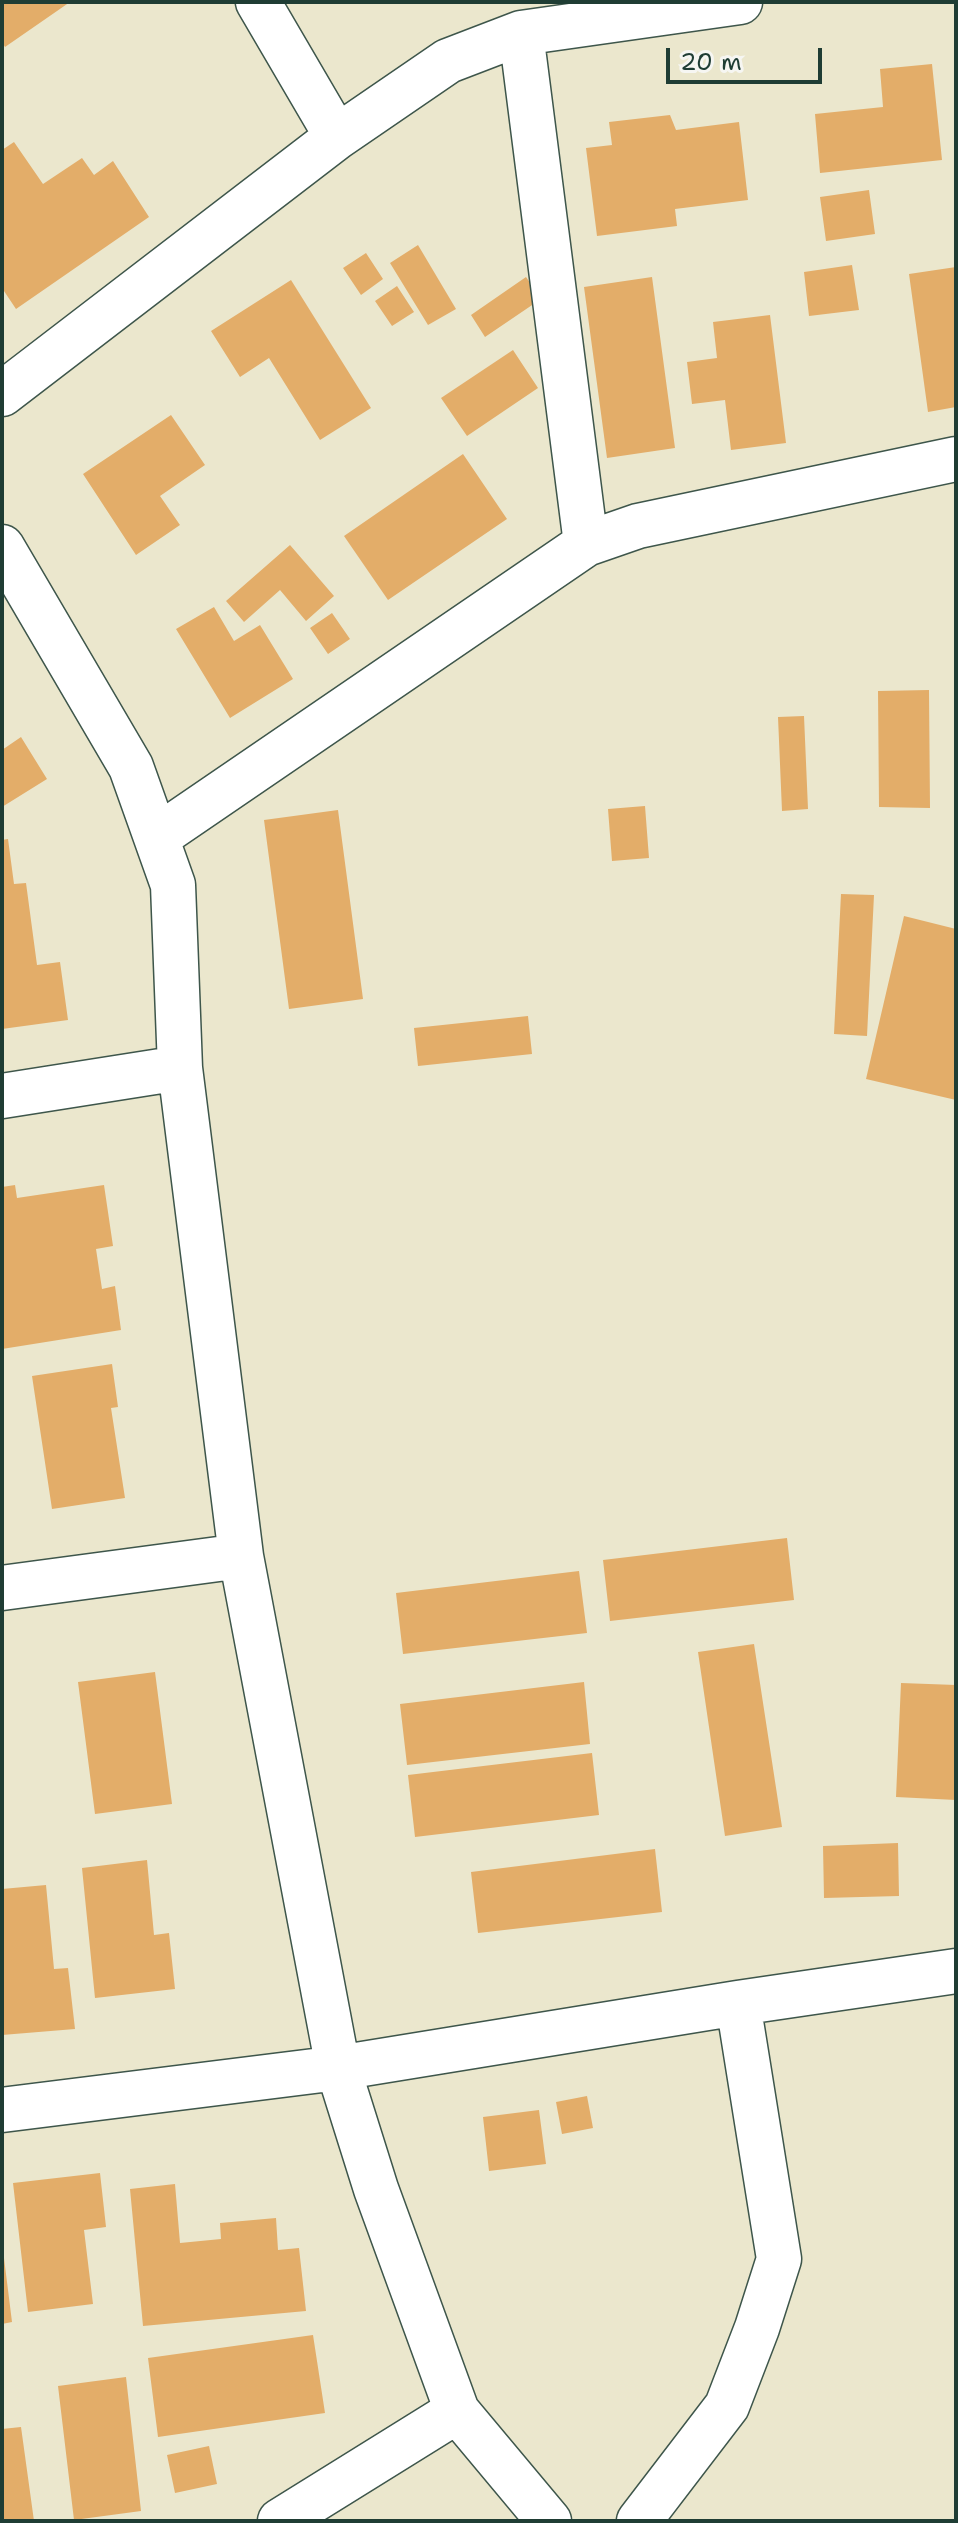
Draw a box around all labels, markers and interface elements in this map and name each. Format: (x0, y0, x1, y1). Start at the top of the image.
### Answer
scale bar (670, 32, 826, 82)
text: 20 m (680, 46, 742, 78)

